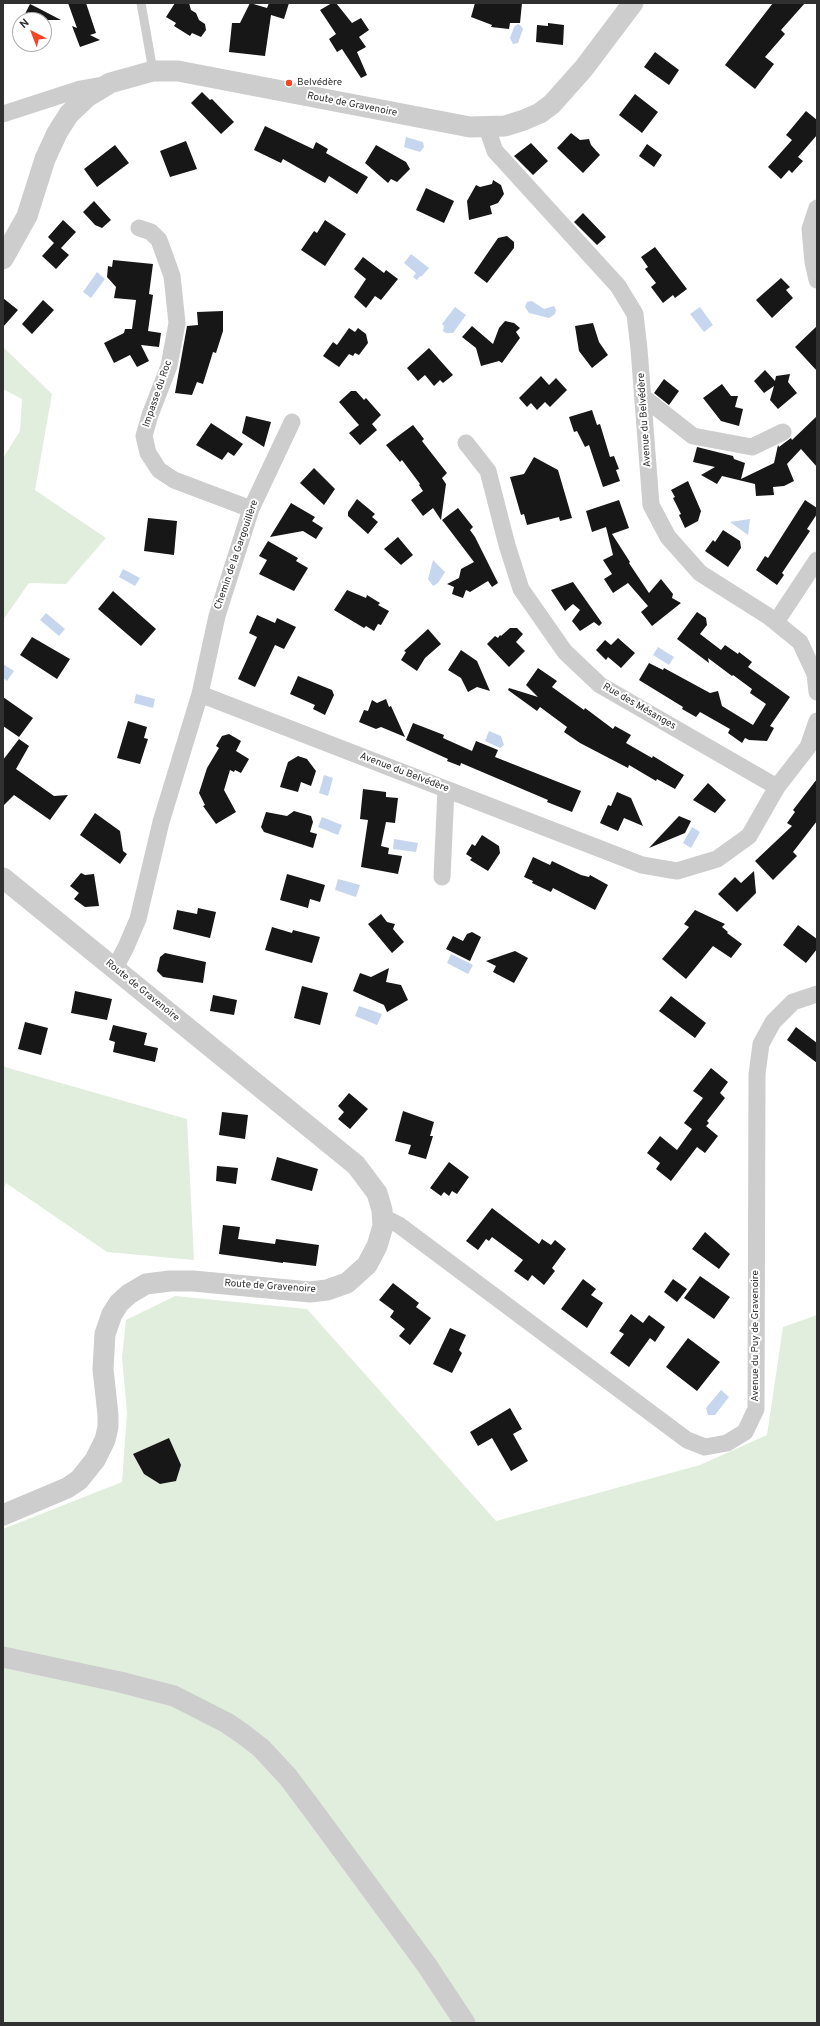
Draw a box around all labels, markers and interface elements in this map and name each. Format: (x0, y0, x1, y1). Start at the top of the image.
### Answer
north arrow (12, 12, 52, 52)
text: N (17, 16, 32, 32)
place label: Belvédère (297, 77, 342, 89)
marker: Belvédère (284, 78, 294, 88)
street label: Route de Gravenoire (306, 90, 398, 120)
street label: Impasse du Roc (141, 359, 175, 429)
street label: Avenue du Belvédère (636, 372, 654, 468)
street label: Chemin de la Gargouillère (213, 499, 261, 611)
street label: Rue des Mésanges (600, 681, 678, 733)
street label: Avenue du Belvédère (358, 750, 450, 796)
street label: Route de Gravenoire (103, 957, 181, 1025)
street label: Avenue du Puy de Gravenoire (750, 1270, 762, 1402)
street label: Route de Gravenoire (224, 1278, 316, 1296)

